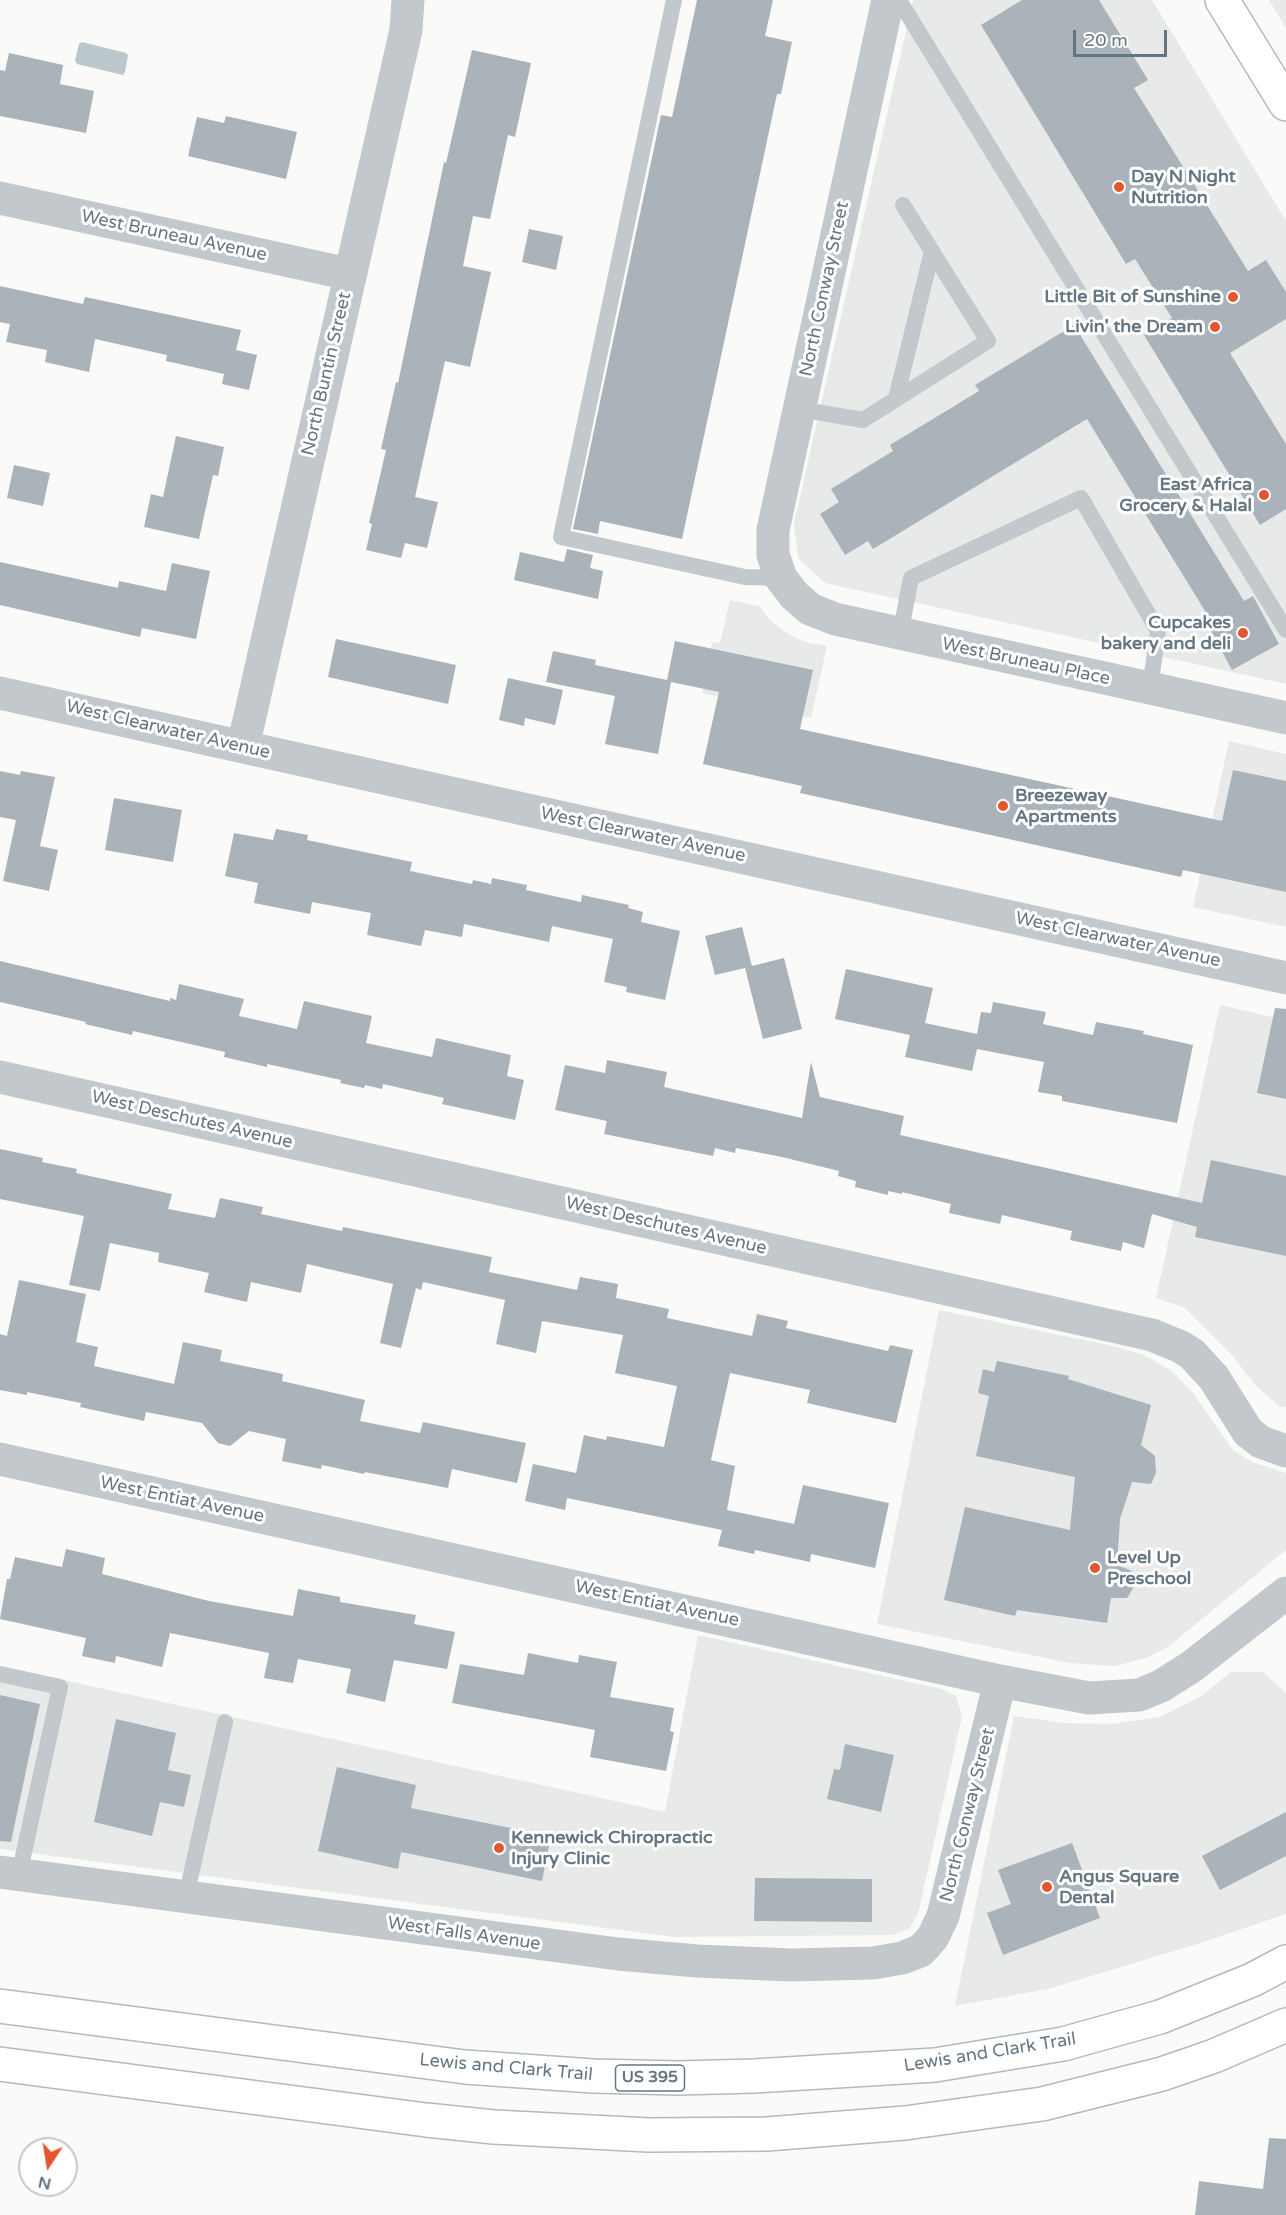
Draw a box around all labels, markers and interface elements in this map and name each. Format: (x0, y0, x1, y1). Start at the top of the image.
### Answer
scale bar (1076, 18, 1170, 56)
text: 20 m (1084, 29, 1128, 51)
place label: Day N Night Nutrition (1131, 166, 1236, 208)
marker: Day N Night Nutrition (1112, 180, 1126, 194)
street label: North Conway Street (796, 199, 854, 379)
street label: West Bruneau Avenue (79, 206, 269, 266)
place label: Little Bit of Sunshine (1044, 286, 1221, 308)
street label: North Buntin Street (298, 290, 356, 458)
marker: Little Bit of Sunshine (1226, 290, 1240, 304)
place label: Livin' the Dream (1065, 316, 1203, 338)
marker: Livin' the Dream (1208, 320, 1222, 334)
place label: East Africa Grocery & Halal (1119, 474, 1252, 516)
marker: East Africa Grocery & Halal (1257, 488, 1271, 502)
place label: Cupcakes bakery and deli (1101, 612, 1231, 654)
marker: Cupcakes bakery and deli (1236, 626, 1250, 640)
street label: West Bruneau Place (940, 634, 1112, 690)
street label: West Clearwater Avenue (64, 696, 272, 764)
place label: Breezeway Apartments (1015, 785, 1117, 828)
marker: Breezeway Apartments (996, 799, 1010, 813)
street label: West Clearwater Avenue (539, 803, 747, 867)
street label: West Clearwater Avenue (1014, 908, 1222, 972)
street label: West Deschutes Avenue (89, 1086, 295, 1154)
street label: West Deschutes Avenue (563, 1192, 769, 1260)
street label: West Entiat Avenue (98, 1472, 266, 1528)
place label: Level Up Preschool (1107, 1547, 1191, 1590)
marker: Level Up Preschool (1088, 1561, 1102, 1575)
street label: West Entiat Avenue (573, 1576, 741, 1632)
street label: North Conway Street (936, 1726, 1000, 1904)
place label: Kennewick Chiropractic Injury Clinic (511, 1827, 713, 1870)
marker: Kennewick Chiropractic Injury Clinic (492, 1841, 506, 1855)
place label: Angus Square Dental (1059, 1866, 1179, 1908)
marker: Angus Square Dental (1040, 1880, 1054, 1894)
street label: West Falls Avenue (386, 1913, 542, 1955)
street label: Lewis and Clark Trail (902, 2029, 1078, 2077)
street label: Lewis and Clark Trail (418, 2050, 594, 2086)
road number: US 395 (616, 2065, 684, 2091)
north arrow (18, 2137, 78, 2197)
text: N (36, 2172, 53, 2194)

